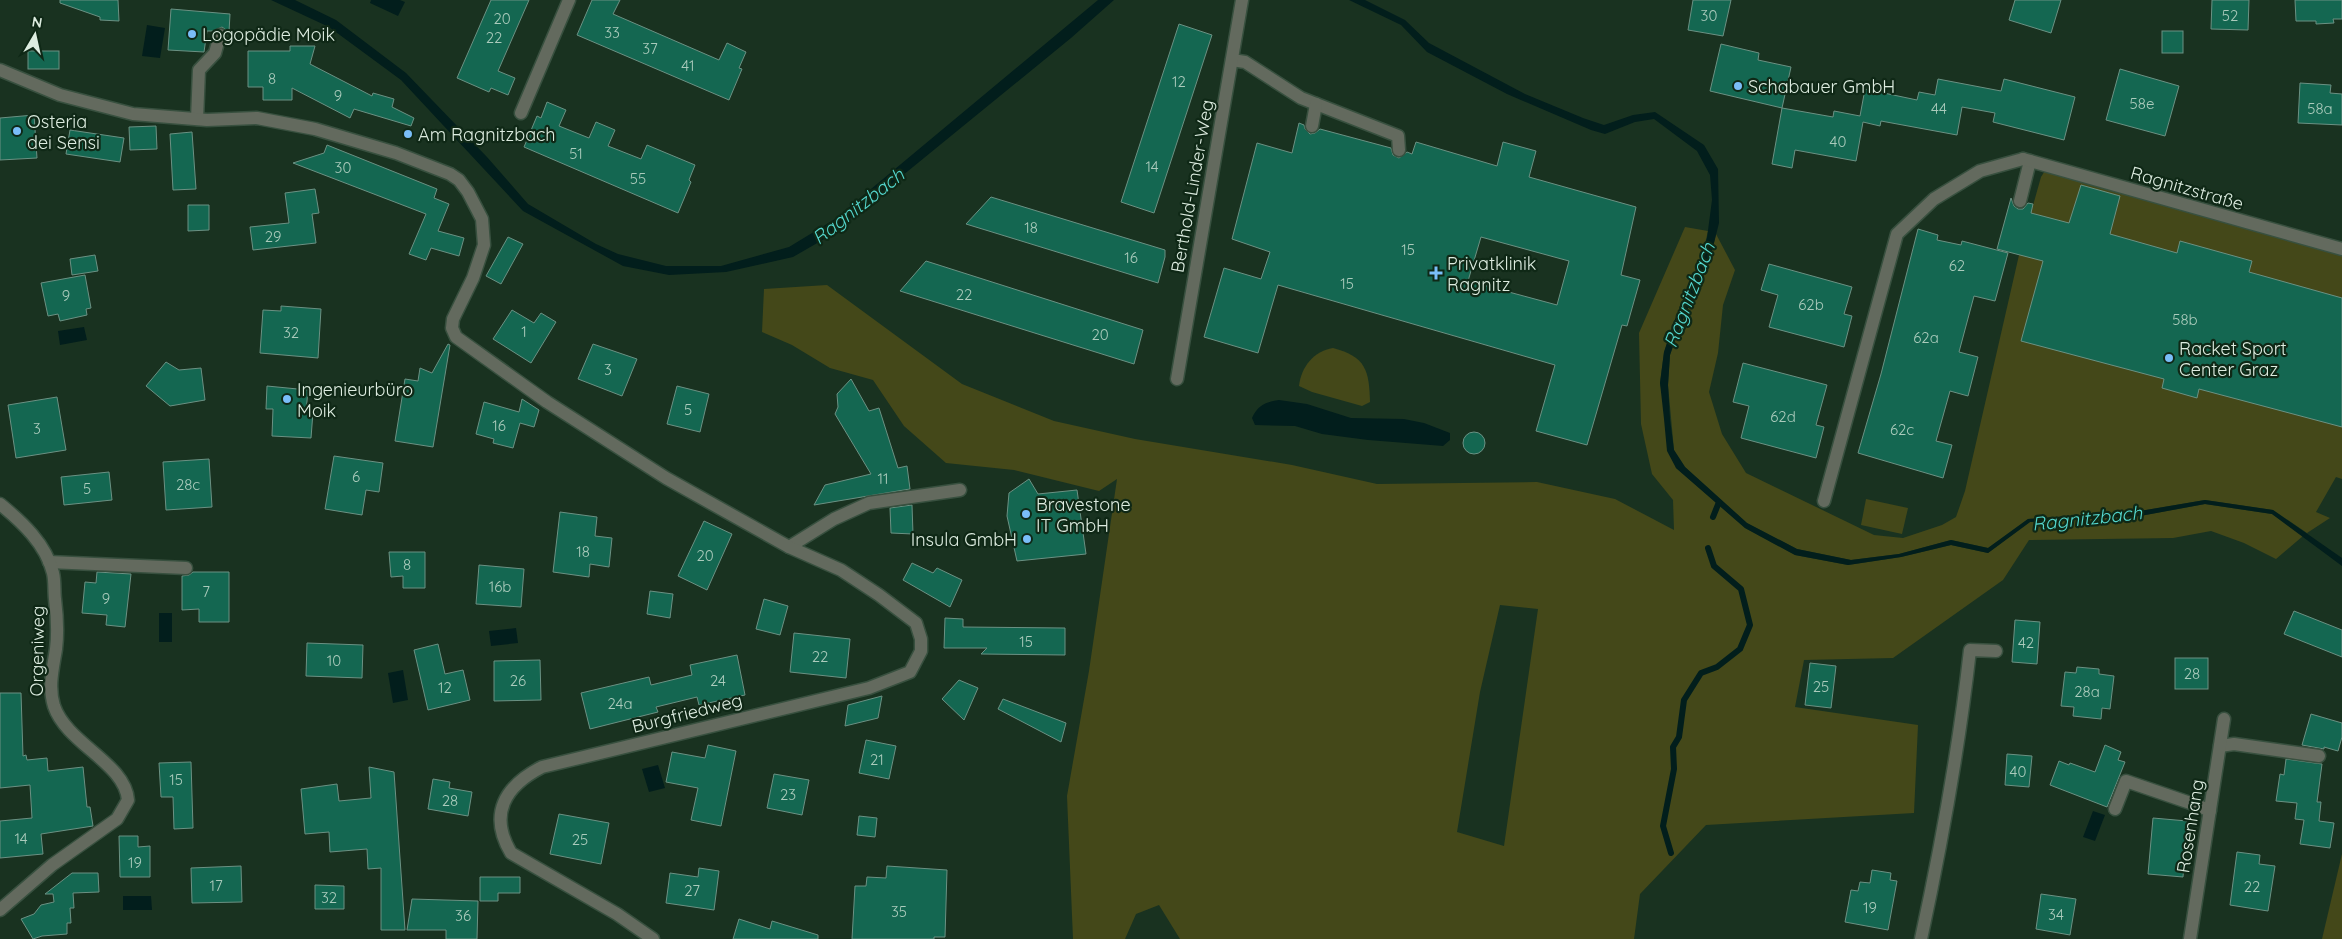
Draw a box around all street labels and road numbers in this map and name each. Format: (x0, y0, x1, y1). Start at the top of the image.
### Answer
street label: Berthold-Linder-Weg (1165, 98, 1219, 274)
street label: Ragnitzstraße (2128, 161, 2246, 215)
street label: Orgeniweg (25, 606, 49, 696)
street label: Burgfriedweg (629, 688, 745, 738)
street label: Rosenhang (2171, 777, 2209, 875)

